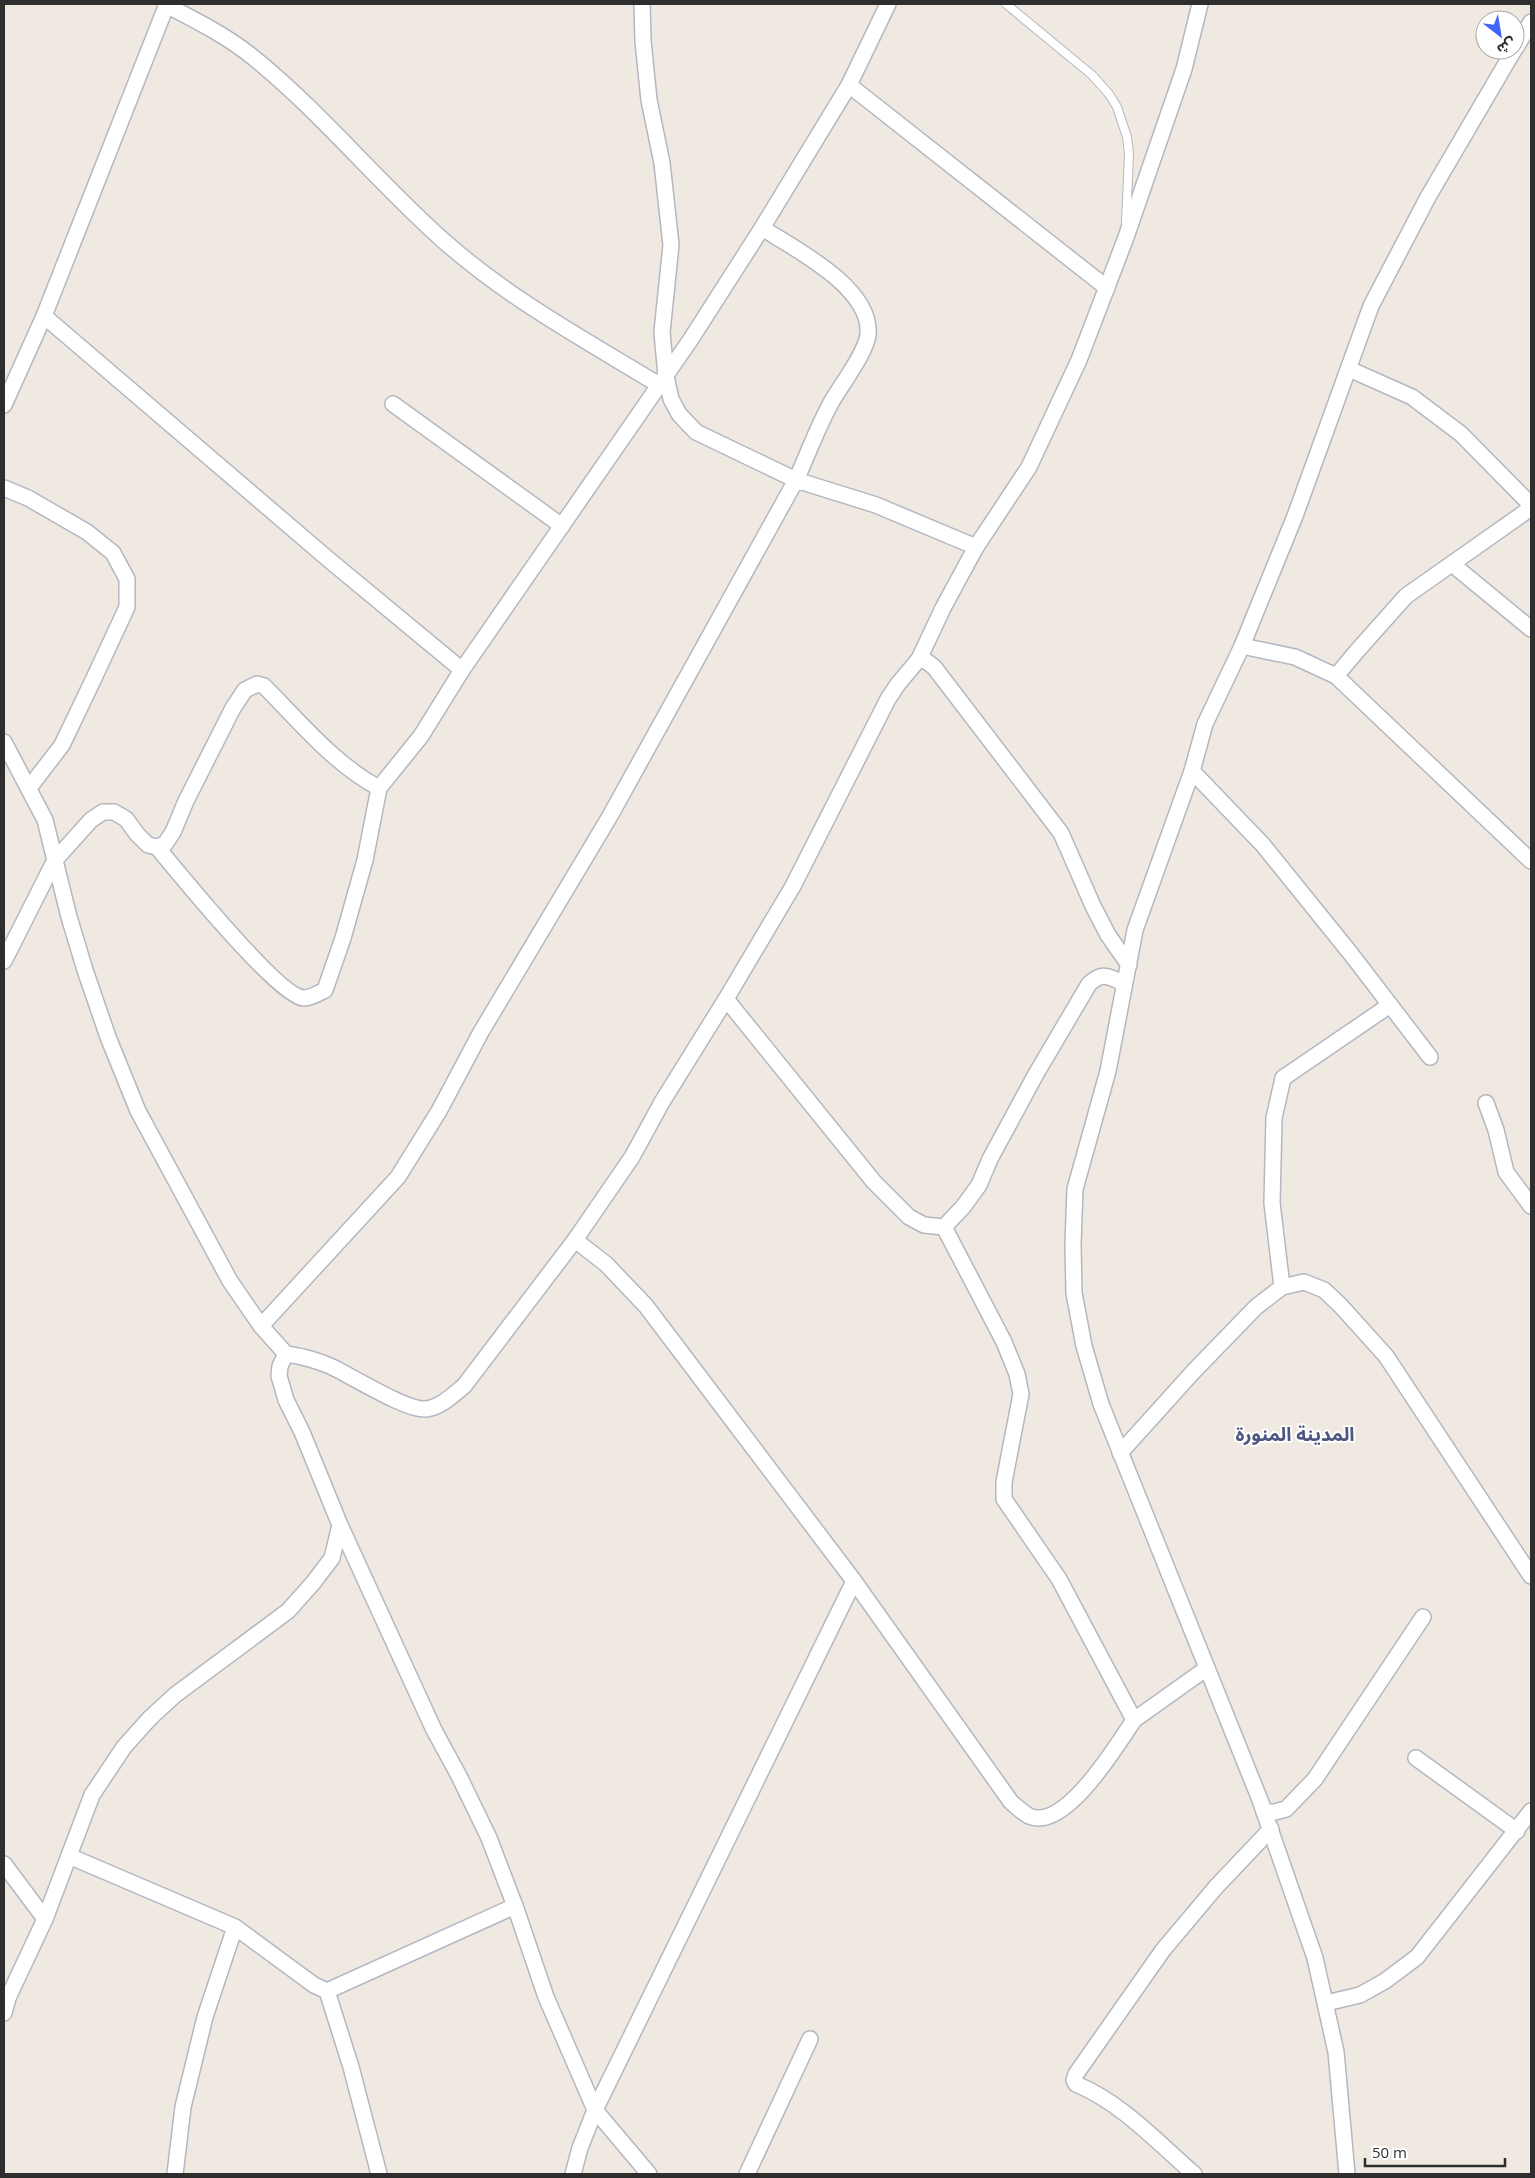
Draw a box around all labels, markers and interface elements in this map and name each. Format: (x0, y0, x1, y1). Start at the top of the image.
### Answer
north arrow (1475, 10, 1525, 60)
text: ش (1494, 33, 1520, 60)
district label: المدينة المنورة (1235, 1421, 1355, 1447)
scale bar (1365, 2136, 1505, 2168)
text: 50 m (1372, 2142, 1407, 2162)

